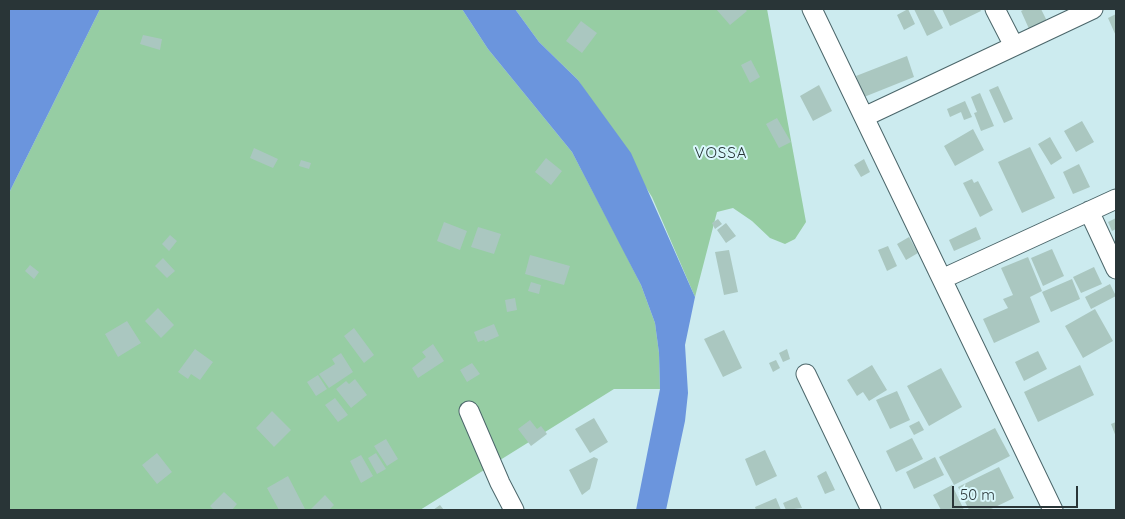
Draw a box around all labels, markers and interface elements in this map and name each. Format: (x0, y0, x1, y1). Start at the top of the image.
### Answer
district label: VOSSA (694, 144, 748, 162)
scale bar (955, 476, 1081, 508)
text: 50 m (960, 485, 995, 504)

